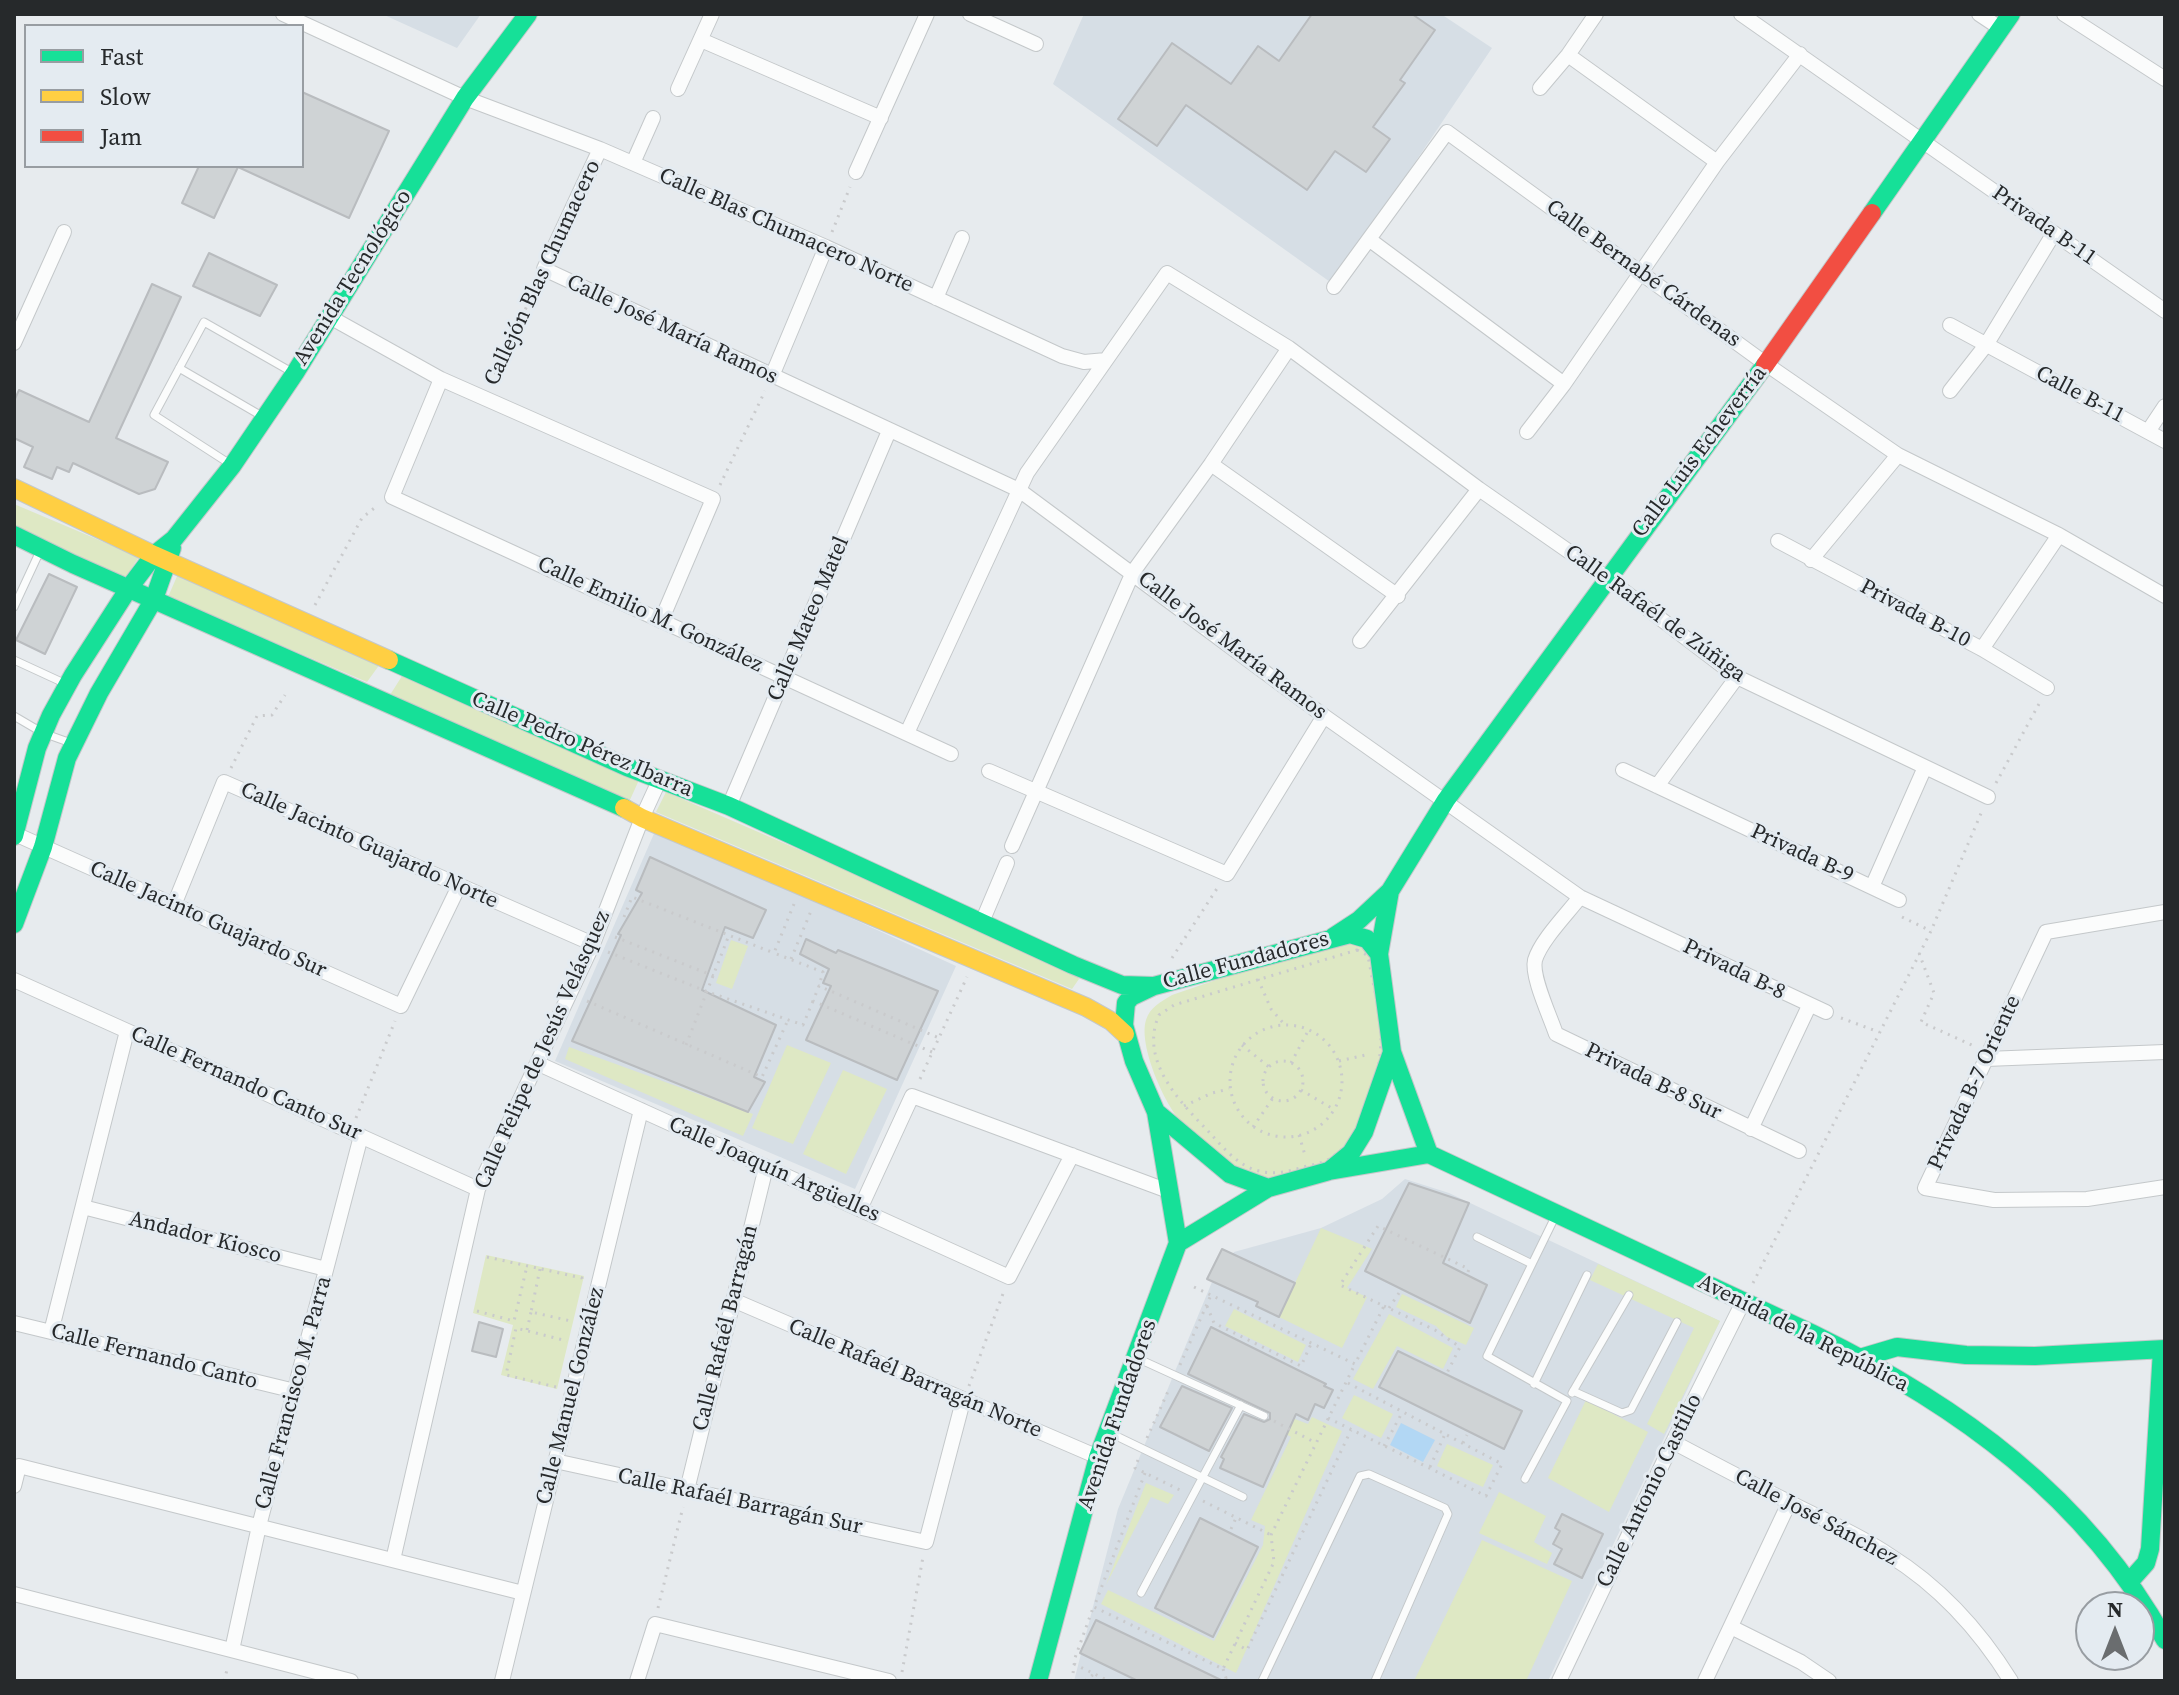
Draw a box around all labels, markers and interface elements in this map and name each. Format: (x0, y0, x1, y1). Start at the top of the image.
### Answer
legend (24, 24, 304, 168)
text: Fast (100, 40, 143, 73)
text: Slow (100, 80, 151, 113)
text: Jam (100, 120, 142, 153)
street label: Callejón Blas Chumacero (479, 156, 607, 390)
street label: Calle Blas Chumacero Norte (655, 163, 917, 299)
street label: Privada B-11 (1987, 180, 2101, 272)
street label: Avenida Tecnológico (288, 185, 418, 371)
street label: Calle Bernabé Cárdenas (1540, 194, 1746, 354)
street label: Calle José María Ramos (562, 269, 782, 391)
street label: Calle Luis Echeverría (1627, 361, 1773, 543)
street label: Calle B-11 (2031, 361, 2129, 429)
street label: Calle Mateo Matel (762, 533, 856, 705)
street label: Calle Rafaél de Zúñiga (1559, 539, 1751, 689)
street label: Calle Emilio M. González (533, 551, 767, 679)
street label: Calle José María Ramos (1132, 566, 1332, 726)
street label: Privada B-10 (1855, 574, 1975, 654)
street label: Calle Pedro Pérez Ibarra (467, 686, 697, 804)
street label: Calle Jacinto Guajardo Norte (236, 777, 502, 915)
street label: Privada B-9 (1746, 819, 1858, 889)
street label: Calle Jacinto Guajardo Sur (86, 856, 330, 984)
street label: Calle Felipe de Jesús Velásquez (470, 907, 616, 1193)
street label: Calle Fundadores (1160, 926, 1332, 996)
street label: Privada B-8 (1679, 934, 1789, 1006)
street label: Privada B-7 Oriente (1923, 991, 2027, 1175)
street label: Calle Fernando Canto Sur (126, 1021, 366, 1147)
street label: Privada B-8 Sur (1580, 1038, 1726, 1126)
street label: Calle Joaquín Argüelles (664, 1112, 884, 1228)
street label: Andador Kiosco (126, 1206, 284, 1270)
street label: Calle Rafaél Barragán (688, 1222, 764, 1434)
street label: Avenida de la República (1693, 1269, 1913, 1399)
street label: Calle Francisco M. Parra (250, 1274, 338, 1512)
street label: Calle Manuel González (531, 1285, 611, 1507)
street label: Calle Rafaél Barragán Norte (784, 1314, 1046, 1444)
street label: Avenida Fundadores (1073, 1316, 1163, 1514)
street label: Calle Fernando Canto (48, 1319, 260, 1395)
street label: Calle Antonio Castillo (1592, 1390, 1708, 1592)
street label: Calle Rafaél Barragán Sur (615, 1463, 865, 1541)
street label: Calle José Sánchez (1730, 1464, 1902, 1572)
north arrow (2075, 1591, 2155, 1671)
text: N (2107, 1594, 2123, 1624)

